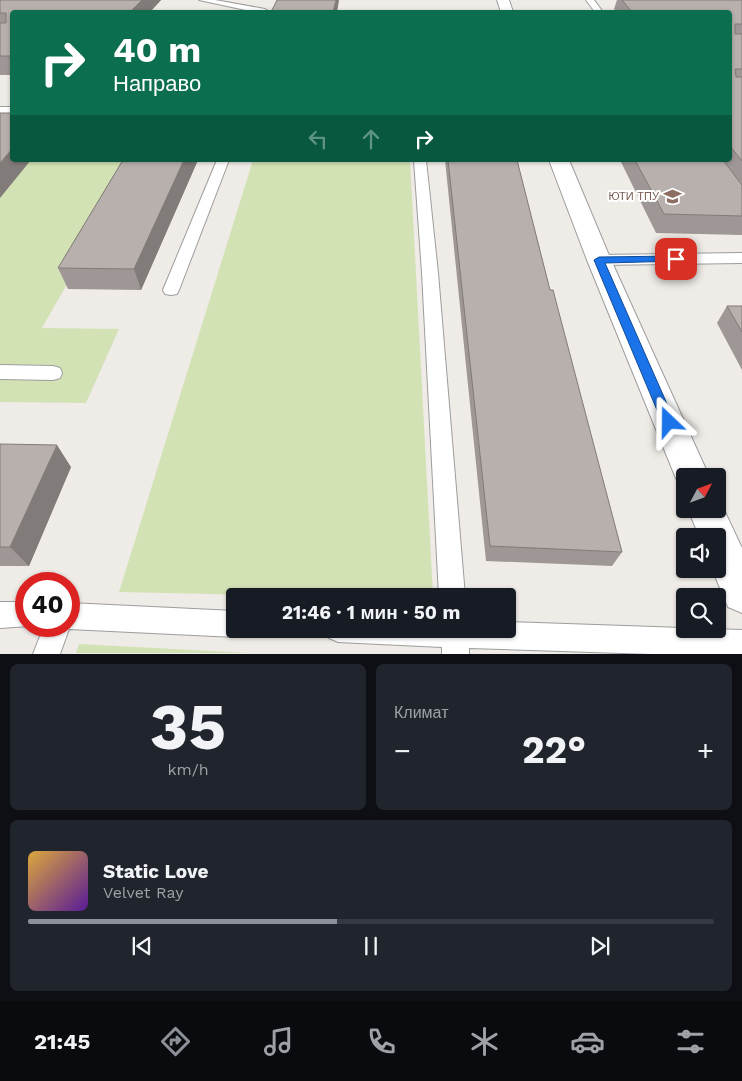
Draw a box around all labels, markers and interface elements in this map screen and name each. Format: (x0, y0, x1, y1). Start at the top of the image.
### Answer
text: 40 m (113, 29, 201, 71)
icon: right (30, 30, 95, 95)
text: Направо (113, 71, 201, 96)
icon: left (304, 125, 332, 153)
icon: ahead (357, 125, 385, 153)
icon: right (410, 125, 438, 153)
school or university icon: ЮТИ ТПУ (663, 186, 683, 206)
place label: ЮТИ ТПУ (609, 190, 660, 203)
pin (655, 238, 697, 280)
icon: arrive (662, 245, 690, 273)
position arrow (642, 395, 694, 447)
north arrow (676, 468, 726, 518)
map controls (676, 468, 726, 638)
button: sound (676, 528, 726, 578)
speed limit sign: 40 (15, 572, 80, 637)
button: search (676, 588, 726, 638)
text: 21:46 · 1 мин · 50 m (282, 601, 460, 624)
text: 35 (150, 689, 226, 765)
text: Климат (394, 703, 448, 722)
text: 22° (522, 728, 586, 772)
text: − (394, 734, 411, 767)
text: + (697, 734, 714, 767)
text: km/h (167, 760, 209, 779)
text: Static Love (103, 860, 208, 883)
text: Velvet Ray (103, 883, 183, 902)
icon: previous (128, 932, 156, 960)
icon: pause (357, 932, 385, 960)
icon: next (586, 932, 614, 960)
icon: directions (158, 1024, 193, 1059)
icon: music (261, 1024, 296, 1059)
icon: phone (364, 1024, 399, 1059)
icon: climate (467, 1024, 502, 1059)
icon: car (570, 1024, 605, 1059)
icon: filters (673, 1024, 708, 1059)
text: 21:45 (34, 1029, 90, 1054)

